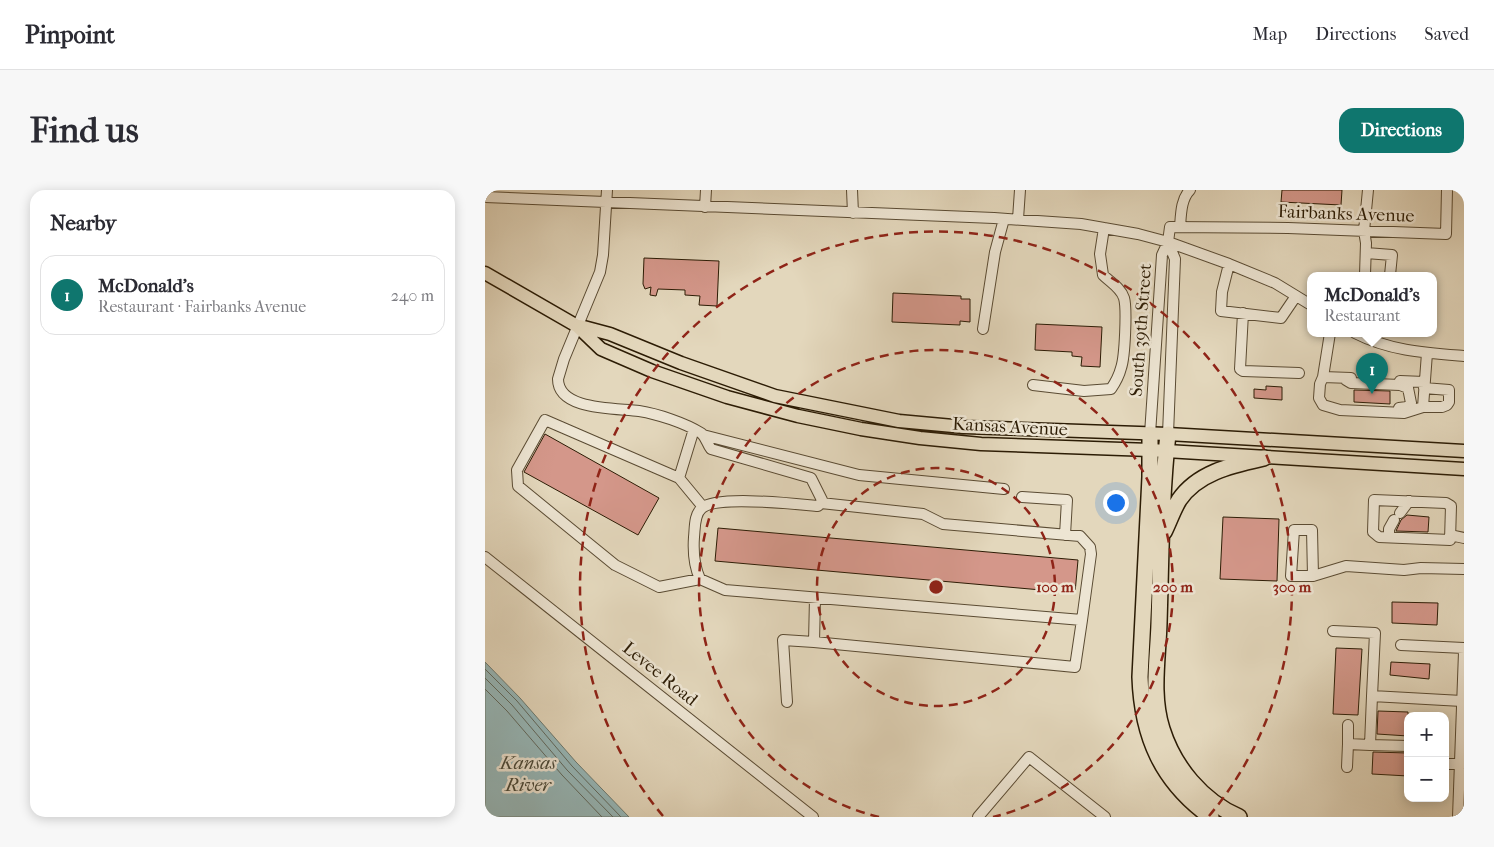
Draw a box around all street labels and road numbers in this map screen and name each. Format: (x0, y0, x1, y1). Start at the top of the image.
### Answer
street label: Fairbanks Avenue (1277, 201, 1415, 227)
street label: South 39th Street (1126, 262, 1156, 397)
street label: Kansas Avenue (952, 413, 1068, 441)
street label: Levee Road (618, 638, 702, 711)

